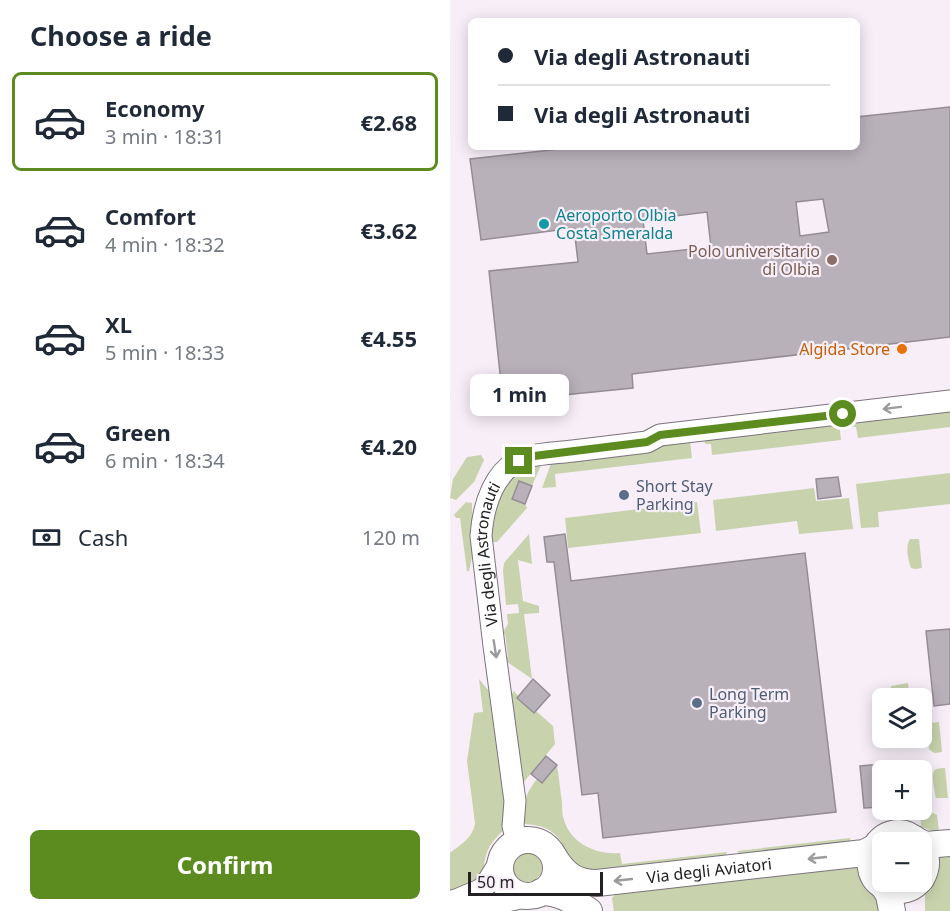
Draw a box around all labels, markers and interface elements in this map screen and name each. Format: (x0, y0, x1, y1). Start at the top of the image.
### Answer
text: Choose a ride (30, 17, 212, 54)
text: Via degli Astronauti (534, 41, 750, 71)
text: Economy (105, 93, 204, 123)
icon: car (33, 95, 87, 149)
text: Via degli Astronauti (534, 99, 750, 129)
text: €2.68 (360, 107, 417, 137)
text: 3 min · 18:31 (105, 123, 225, 150)
text: Comfort (105, 201, 196, 231)
icon: car (33, 203, 87, 257)
place label: Aeroporto Olbia Costa Smeralda (556, 204, 677, 244)
text: €3.62 (360, 215, 417, 245)
marker: Aeroporto Olbia Costa Smeralda (537, 217, 551, 231)
text: 4 min · 18:32 (105, 231, 225, 258)
place label: Polo universitario di Olbia (688, 240, 820, 280)
marker: Polo universitario di Olbia (825, 253, 839, 267)
text: XL (105, 309, 132, 339)
icon: car (33, 311, 87, 365)
text: €4.55 (360, 323, 417, 353)
place label: Algida Store (799, 338, 890, 360)
text: 5 min · 18:33 (105, 339, 225, 366)
marker: Algida Store (895, 342, 909, 356)
callout: 1 min (470, 374, 568, 416)
text: 1 min (492, 381, 547, 408)
route start (829, 400, 856, 427)
one-way arrow (883, 402, 902, 413)
text: Green (105, 417, 171, 447)
icon: car (33, 419, 87, 473)
text: €4.20 (360, 431, 417, 461)
text: 6 min · 18:34 (105, 447, 225, 474)
route end (505, 447, 532, 474)
place label: Short Stay Parking (636, 475, 713, 515)
street label: Via degli Astronauti (470, 478, 505, 628)
marker: Short Stay Parking (617, 488, 631, 502)
icon: cash (30, 521, 63, 554)
text: Cash (78, 522, 128, 552)
text: 120 m (362, 524, 420, 551)
one-way arrow (490, 639, 501, 659)
place label: Long Term Parking (709, 683, 789, 723)
map controls (872, 688, 932, 892)
button: layers (872, 688, 932, 748)
marker: Long Term Parking (690, 696, 704, 710)
button: + (872, 760, 932, 820)
button: Confirm (30, 830, 420, 899)
button: − (872, 832, 932, 892)
street label: Via degli Aviatori (645, 852, 773, 888)
one-way arrow (808, 853, 828, 864)
scale bar (468, 869, 603, 896)
text: 50 m (477, 871, 514, 893)
one-way arrow (614, 875, 634, 886)

